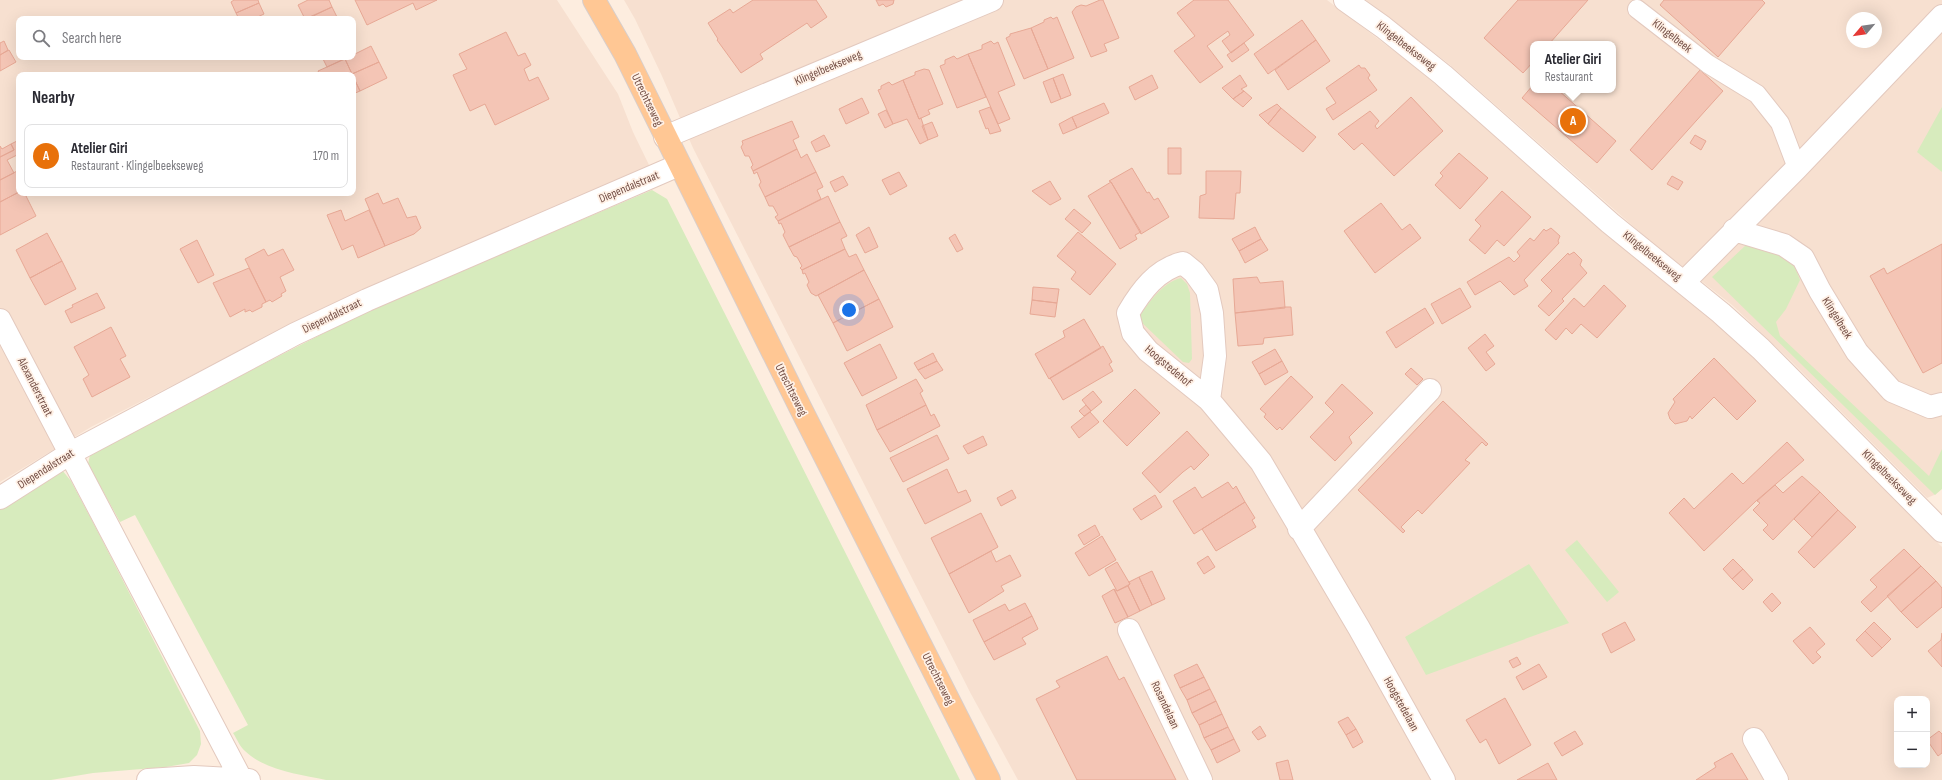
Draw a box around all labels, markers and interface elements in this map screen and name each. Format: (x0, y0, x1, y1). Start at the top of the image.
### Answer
north arrow (1846, 12, 1882, 48)
search box (16, 16, 356, 60)
street label: Klingelbeek (1649, 16, 1695, 56)
street label: Klingelbeekseweg (1373, 18, 1439, 74)
icon: search (30, 27, 52, 49)
text: Search here (62, 29, 122, 48)
popup (1530, 41, 1616, 93)
street label: Klingelbeekseweg (792, 47, 864, 89)
text: Atelier Giri (1545, 50, 1601, 69)
text: Restaurant (1545, 69, 1593, 85)
street label: Utrechtseweg (628, 71, 666, 129)
text: Nearby (32, 88, 75, 108)
pin: A (1560, 106, 1586, 136)
text: Atelier Giri (71, 139, 128, 158)
text: A (43, 148, 49, 164)
text: 170 m (313, 148, 339, 164)
text: Restaurant · Klingelbeekseweg (71, 158, 203, 174)
street label: Diependalstraat (597, 167, 662, 206)
street label: Klingelbeekseweg (1619, 228, 1685, 284)
street label: Klingelbeek (1818, 294, 1856, 342)
street label: Diependalstraat (300, 295, 364, 337)
your location (839, 300, 859, 320)
street label: Hoogstedehof (1141, 342, 1195, 390)
street label: Alexanderstraat (13, 354, 56, 419)
street label: Utrechtseweg (771, 361, 811, 419)
street label: Diependalstraat (15, 446, 77, 492)
street label: Klingelbeekseweg (1858, 446, 1920, 508)
street label: Utrechtseweg (918, 650, 958, 708)
street label: Hoogstedelaan (1380, 674, 1422, 734)
street label: Rosandelaan (1147, 679, 1183, 731)
map controls (1894, 696, 1930, 768)
button: + (1894, 696, 1930, 732)
button: − (1894, 732, 1930, 768)

